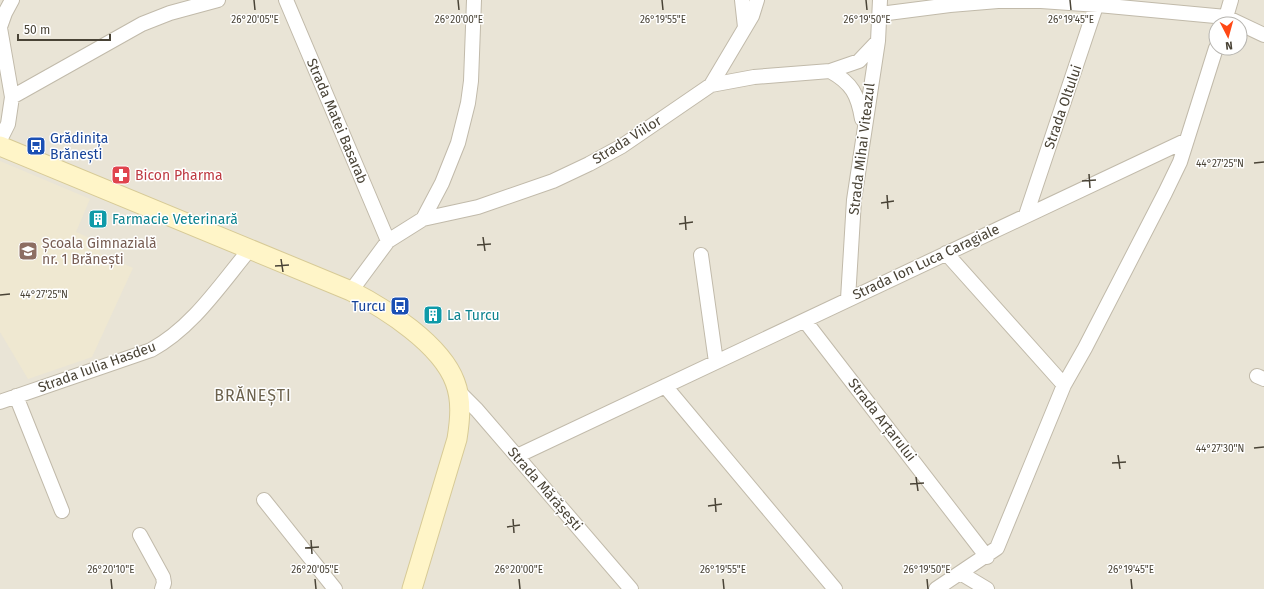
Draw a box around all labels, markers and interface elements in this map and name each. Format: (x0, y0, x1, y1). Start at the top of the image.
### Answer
text: 26°20'05"E (231, 14, 279, 26)
text: 26°20'00"E (435, 14, 483, 26)
text: 26°19'55"E (640, 14, 686, 26)
text: 26°19'50"E (843, 14, 891, 26)
text: 26°19'45"E (1048, 14, 1094, 26)
scale bar (18, 16, 110, 42)
north arrow (1208, 16, 1248, 56)
text: 50 m (24, 23, 50, 37)
text: N (1225, 39, 1233, 52)
street label: Strada Matei Basarab (303, 56, 371, 186)
street label: Strada Oltului (1041, 63, 1085, 151)
street label: Strada Mihai Viteazul (845, 82, 879, 216)
street label: Strada Viilor (589, 112, 665, 168)
place label: Grădinița Brănești (50, 130, 108, 164)
bus stop icon: Grădinița Brănești (25, 135, 47, 157)
text: 44°27'25"N (1196, 158, 1244, 170)
pharmacy icon: Bicon Pharma (110, 164, 132, 186)
place label: Bicon Pharma (135, 167, 223, 184)
building icon: Farmacie Veterinară (87, 208, 109, 230)
place label: Farmacie Veterinară (112, 211, 238, 228)
street label: Strada Ion Luca Caragiale (850, 220, 1002, 304)
place label: Școala Gimnazială nr. 1 Brănești (42, 235, 157, 269)
school or university icon: Școala Gimnazială nr. 1 Brănești (17, 240, 39, 262)
text: 44°27'25"N (20, 289, 68, 301)
bus stop icon: Turcu (389, 295, 411, 317)
place label: Turcu (351, 298, 386, 315)
building icon: La Turcu (422, 304, 444, 326)
place label: La Turcu (447, 307, 500, 324)
street label: Strada Iulia Hasdeu (36, 338, 158, 396)
street label: Strada Arțarului (844, 375, 920, 466)
district label: BRĂNEȘTI (214, 385, 292, 406)
text: 44°27'30"N (1196, 443, 1244, 455)
street label: Strada Mărășești (503, 444, 586, 535)
text: 26°20'10"E (87, 564, 135, 576)
text: 26°20'05"E (291, 564, 339, 576)
text: 26°20'00"E (495, 564, 543, 576)
text: 26°19'55"E (700, 564, 746, 576)
text: 26°19'50"E (903, 564, 951, 576)
text: 26°19'45"E (1108, 564, 1154, 576)

